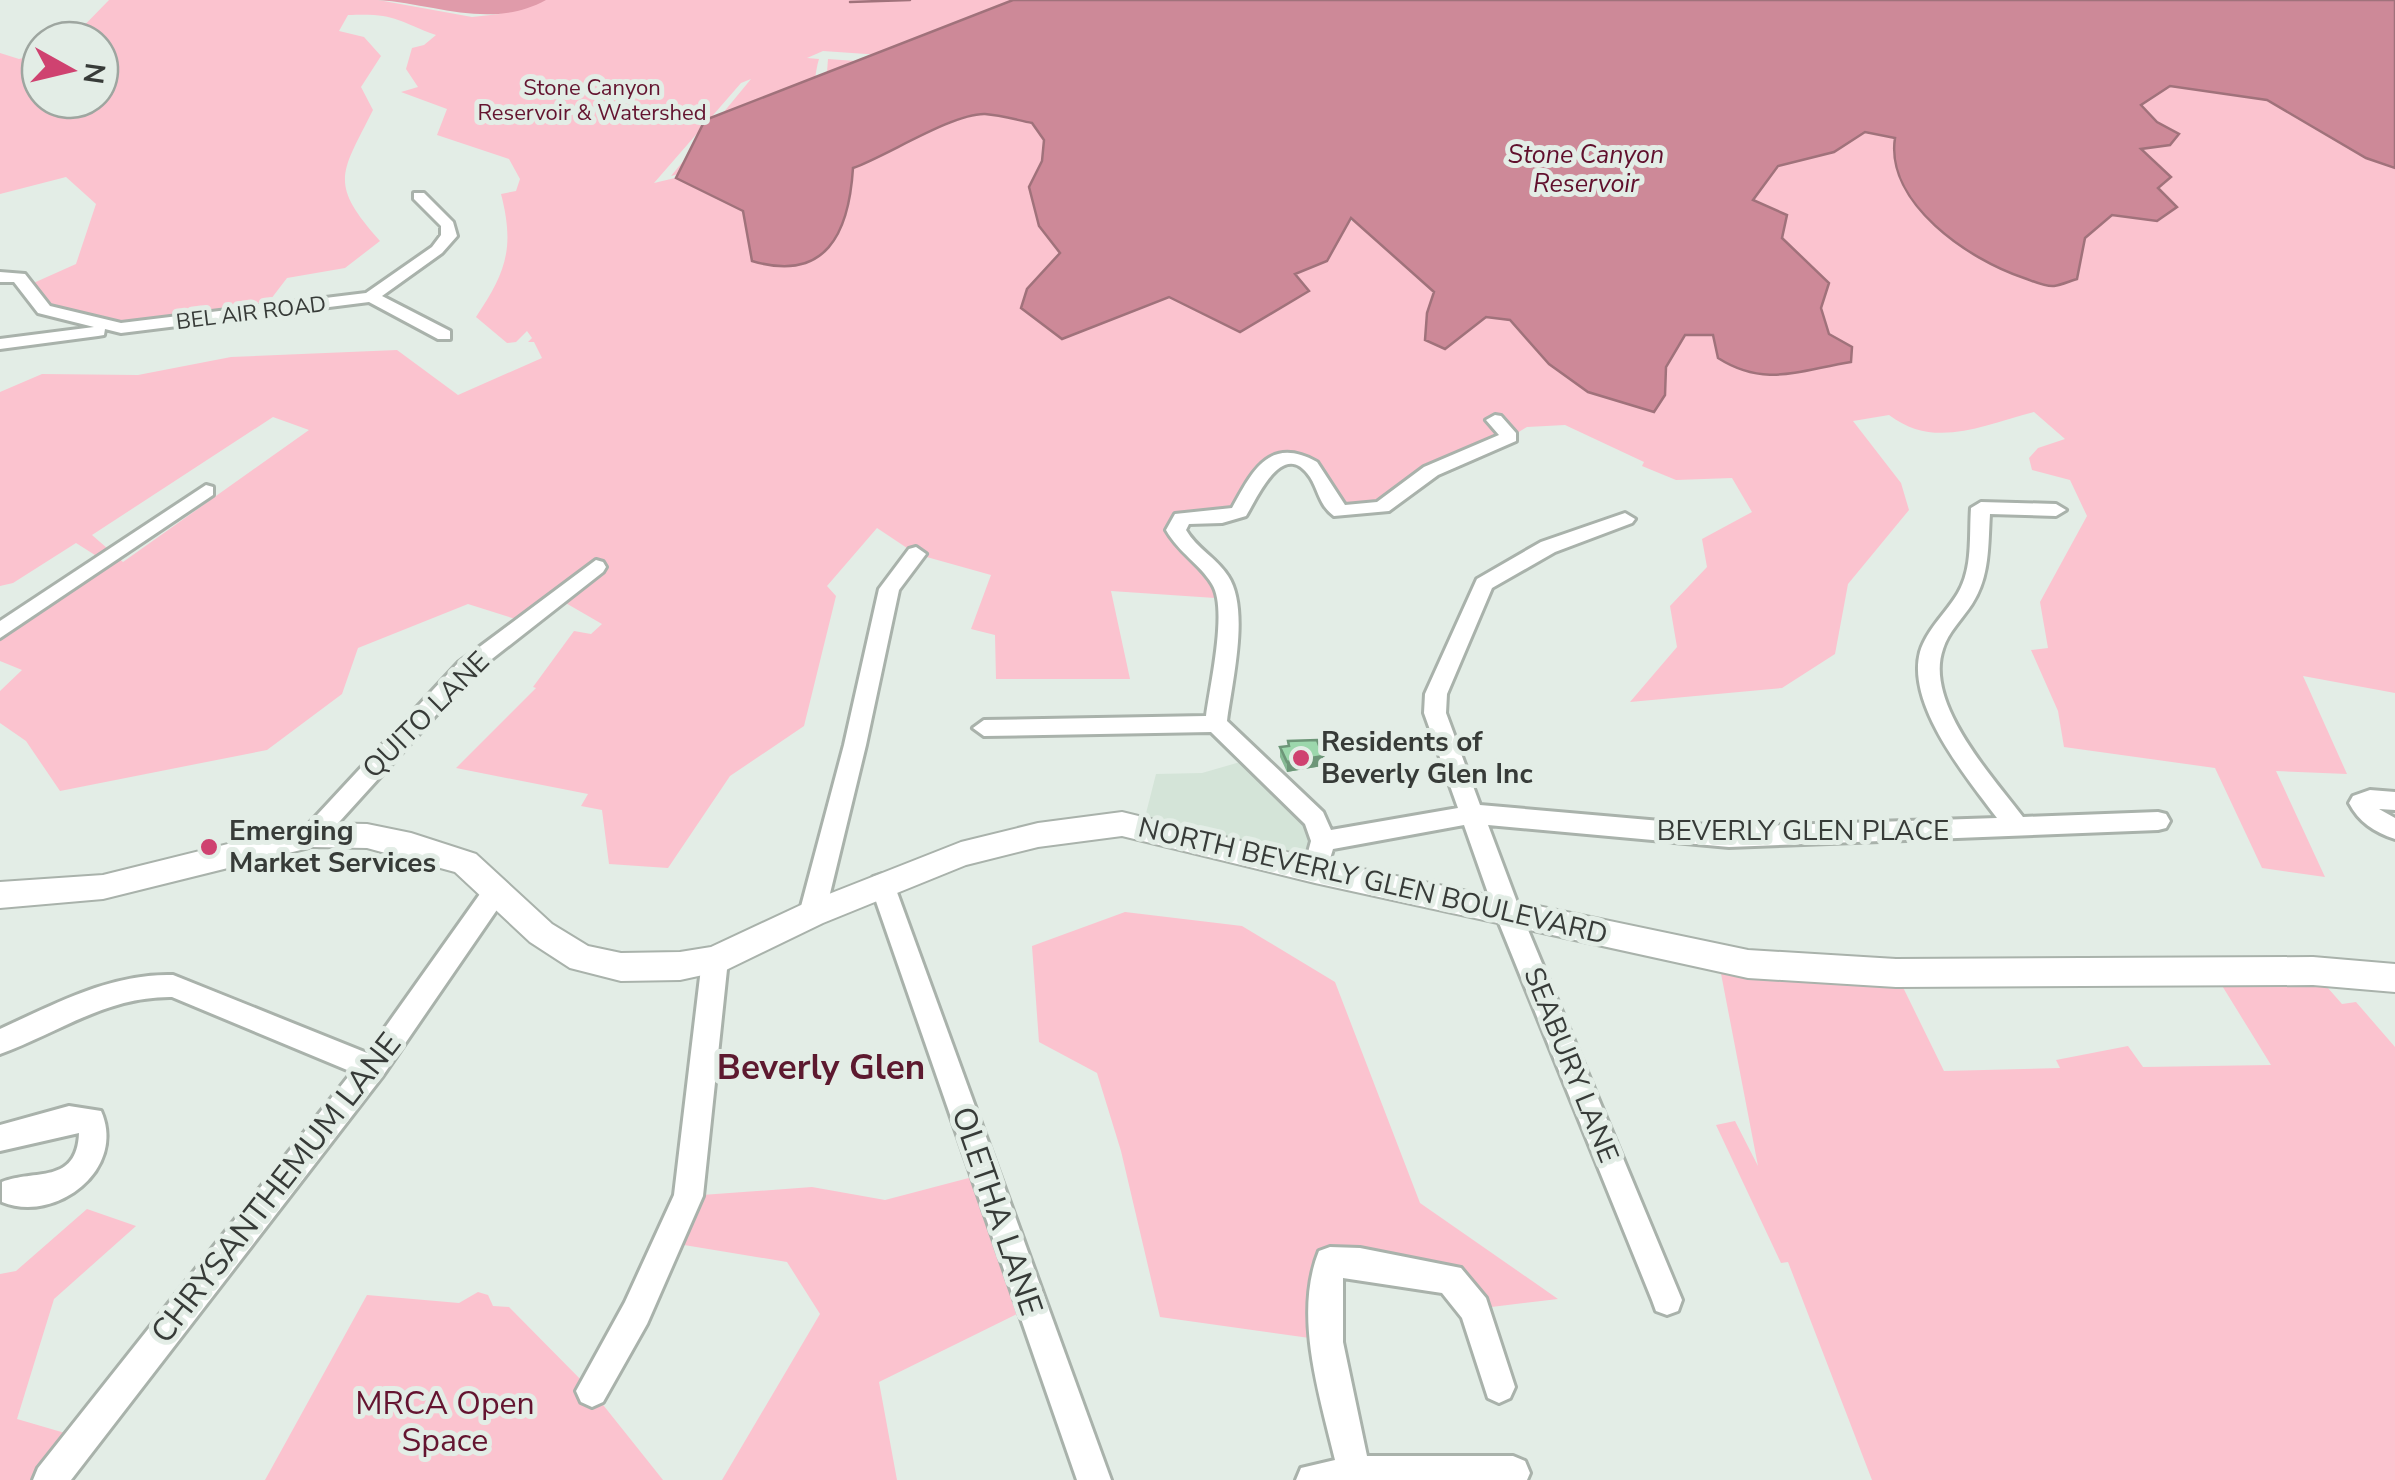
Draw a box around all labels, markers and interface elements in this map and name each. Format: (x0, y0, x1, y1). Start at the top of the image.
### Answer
north arrow (20, 20, 120, 120)
text: N (73, 60, 114, 86)
park label: Stone Canyon Reservoir & Watershed (477, 73, 707, 128)
water label: Stone Canyon Reservoir (1508, 138, 1664, 201)
street label: BEL AIR ROAD (174, 289, 328, 337)
street label: QUITO LANE (354, 643, 498, 787)
place label: Residents of Beverly Glen Inc (1321, 723, 1533, 793)
marker: Residents of Beverly Glen Inc (1290, 747, 1312, 769)
street label: NORTH BEVERLY GLEN BOULEVARD (1135, 808, 1611, 954)
place label: Emerging Market Services (229, 812, 436, 882)
street label: BEVERLY GLEN PLACE (1657, 812, 1949, 850)
marker: Emerging Market Services (198, 836, 220, 858)
street label: SEABURY LANE (1515, 962, 1627, 1168)
street label: CHRYSANTHEMUM LANE (141, 1024, 411, 1352)
district label: Beverly Glen (717, 1044, 925, 1091)
street label: OLETHA LANE (941, 1101, 1053, 1321)
park label: MRCA Open Space (355, 1382, 535, 1462)

